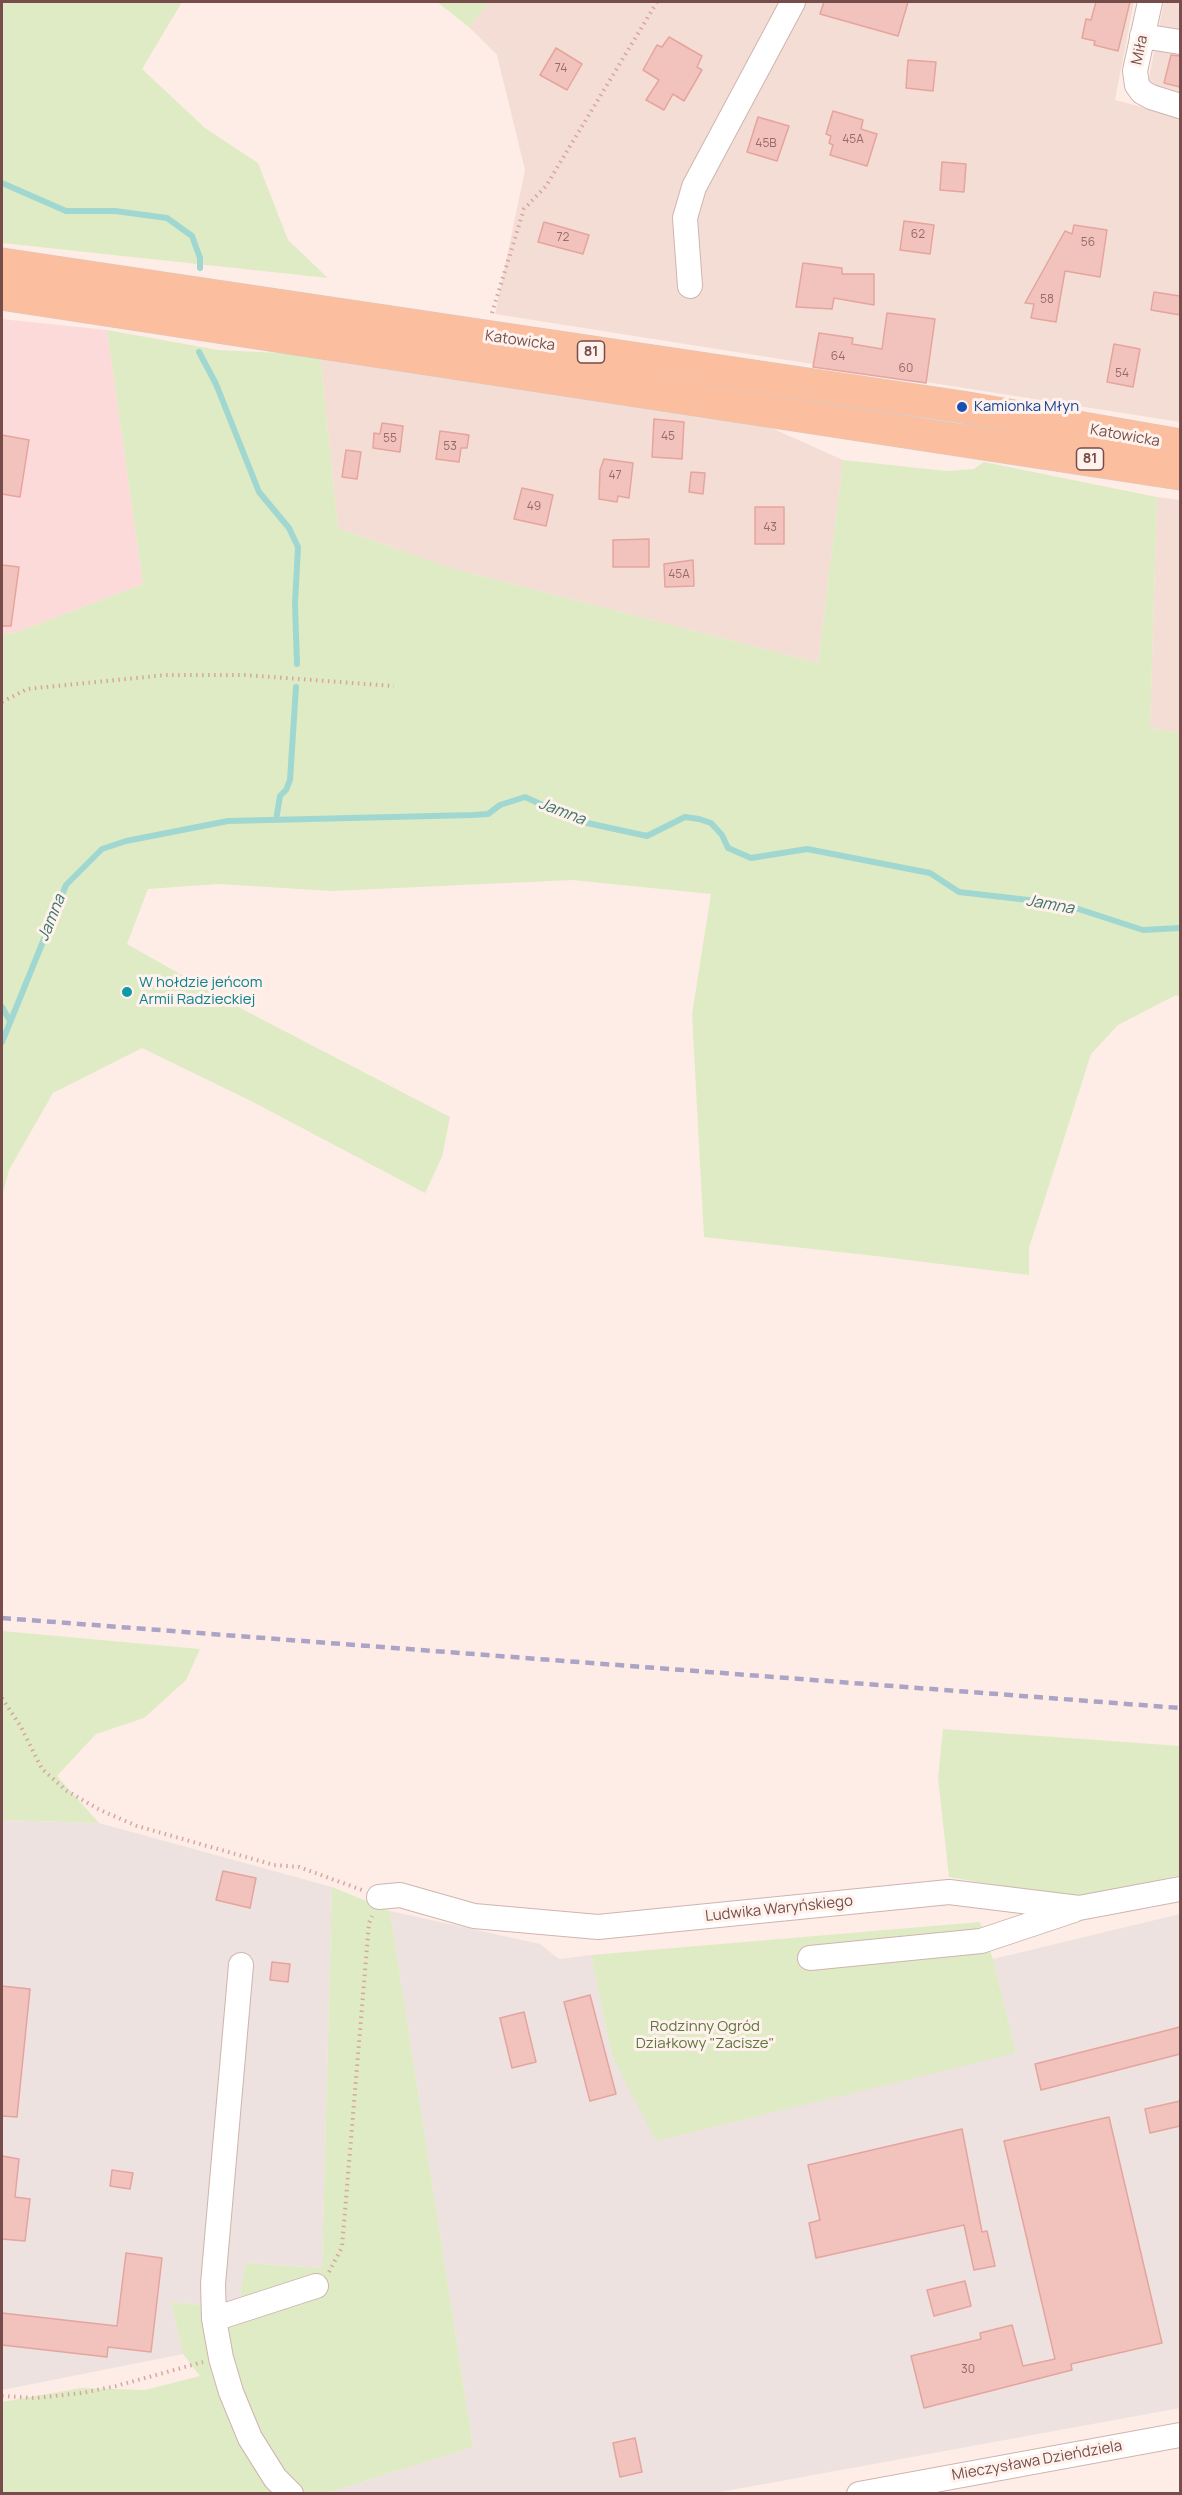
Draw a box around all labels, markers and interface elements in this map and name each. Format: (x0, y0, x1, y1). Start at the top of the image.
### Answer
street label: Miła (1128, 34, 1152, 66)
house number: 74 (555, 62, 567, 76)
house number: 45A (842, 133, 864, 147)
house number: 45B (755, 137, 777, 151)
house number: 62 (911, 228, 925, 242)
house number: 72 (557, 231, 569, 245)
house number: 56 (1081, 236, 1095, 250)
house number: 58 (1040, 293, 1054, 307)
street label: Katowicka (484, 327, 556, 355)
road number: 81 (578, 341, 604, 363)
house number: 64 (831, 350, 845, 364)
house number: 60 (899, 362, 913, 376)
house number: 54 (1115, 367, 1129, 381)
place label: Kamionka Młyn (974, 398, 1079, 416)
marker: Kamionka Młyn (955, 400, 969, 414)
street label: Katowicka (1089, 421, 1161, 451)
house number: 45 (661, 430, 675, 444)
house number: 55 (383, 432, 397, 446)
house number: 53 (443, 440, 457, 454)
road number: 81 (1076, 448, 1104, 470)
house number: 47 (608, 469, 622, 483)
house number: 49 (527, 500, 541, 514)
house number: 43 (763, 521, 777, 535)
house number: 45A (668, 568, 690, 582)
water label: Jamna (536, 794, 588, 830)
water label: Jamna (1025, 891, 1075, 919)
water label: Jamna (34, 892, 70, 944)
place label: W hołdzie jeńcom Armii Radzieckiej (139, 974, 262, 1009)
marker: W hołdzie jeńcom Armii Radzieckiej (120, 985, 134, 999)
street label: Ludwika Waryńskiego (704, 1892, 854, 1926)
park label: Rodzinny Ogród Działkowy "Zacisze" (636, 2018, 774, 2053)
house number: 30 (961, 2363, 975, 2377)
street label: Mieczysława Dzieńdziela (950, 2437, 1124, 2485)

